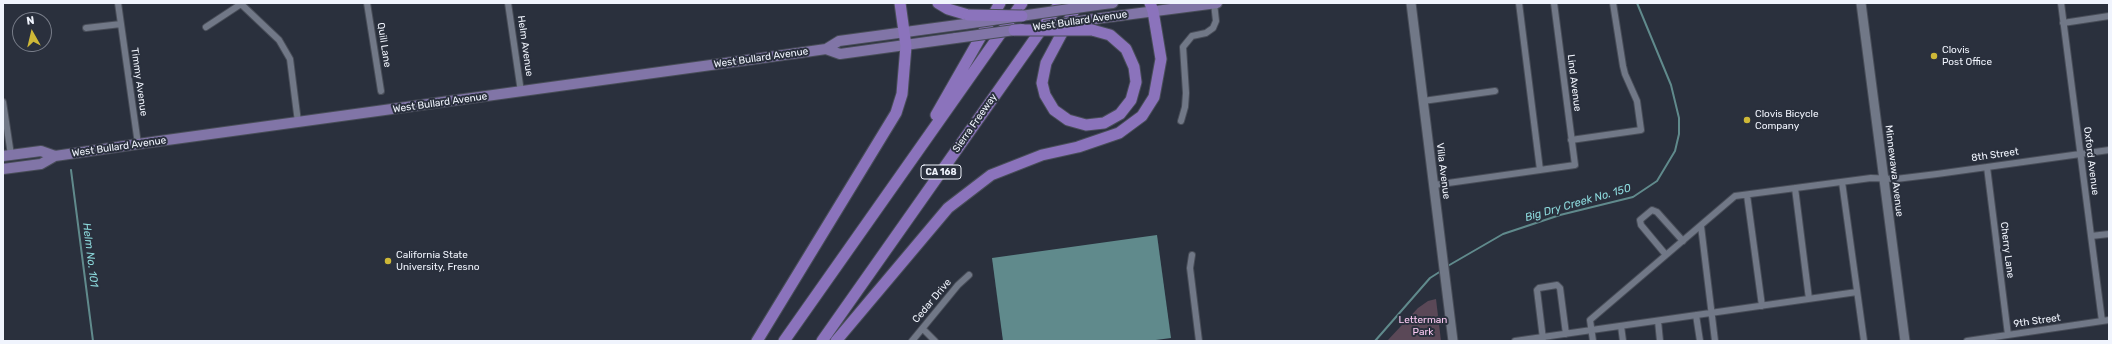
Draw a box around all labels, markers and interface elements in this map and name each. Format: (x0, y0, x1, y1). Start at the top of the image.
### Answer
street label: West Bullard Avenue (1032, 8, 1128, 34)
north arrow (12, 12, 52, 52)
text: N (26, 14, 35, 28)
street label: Helm Avenue (515, 15, 535, 77)
street label: Quill Lane (375, 22, 393, 68)
place label: Clovis Post Office (1942, 44, 1992, 68)
street label: West Bullard Avenue (713, 45, 809, 71)
street label: Timmy Avenue (128, 47, 150, 117)
marker: Clovis Post Office (1929, 51, 1939, 61)
street label: Lind Avenue (1565, 54, 1583, 112)
street label: West Bullard Avenue (392, 90, 488, 116)
street label: Sierra Freeway (950, 91, 1000, 155)
place label: Clovis Bicycle Company (1755, 108, 1819, 132)
marker: Clovis Bicycle Company (1742, 115, 1752, 125)
street label: Minnewawa Avenue (1882, 125, 1906, 217)
street label: Oxford Avenue (2081, 126, 2101, 196)
street label: West Bullard Avenue (71, 134, 167, 160)
street label: Villa Avenue (1434, 142, 1452, 200)
street label: 8th Street (1971, 146, 2019, 164)
road number: CA 168 (921, 165, 961, 179)
water label: Big Dry Creek No. 150 (1523, 182, 1633, 224)
street label: Cherry Lane (1998, 221, 2016, 279)
water label: Helm No. 101 (79, 222, 101, 288)
place label: California State University, Fresno (396, 249, 479, 272)
marker: California State University, Fresno (383, 256, 393, 266)
street label: Cedar Drive (910, 276, 954, 326)
street label: 9th Street (2013, 312, 2061, 330)
park label: Letterman Park (1399, 314, 1447, 338)

